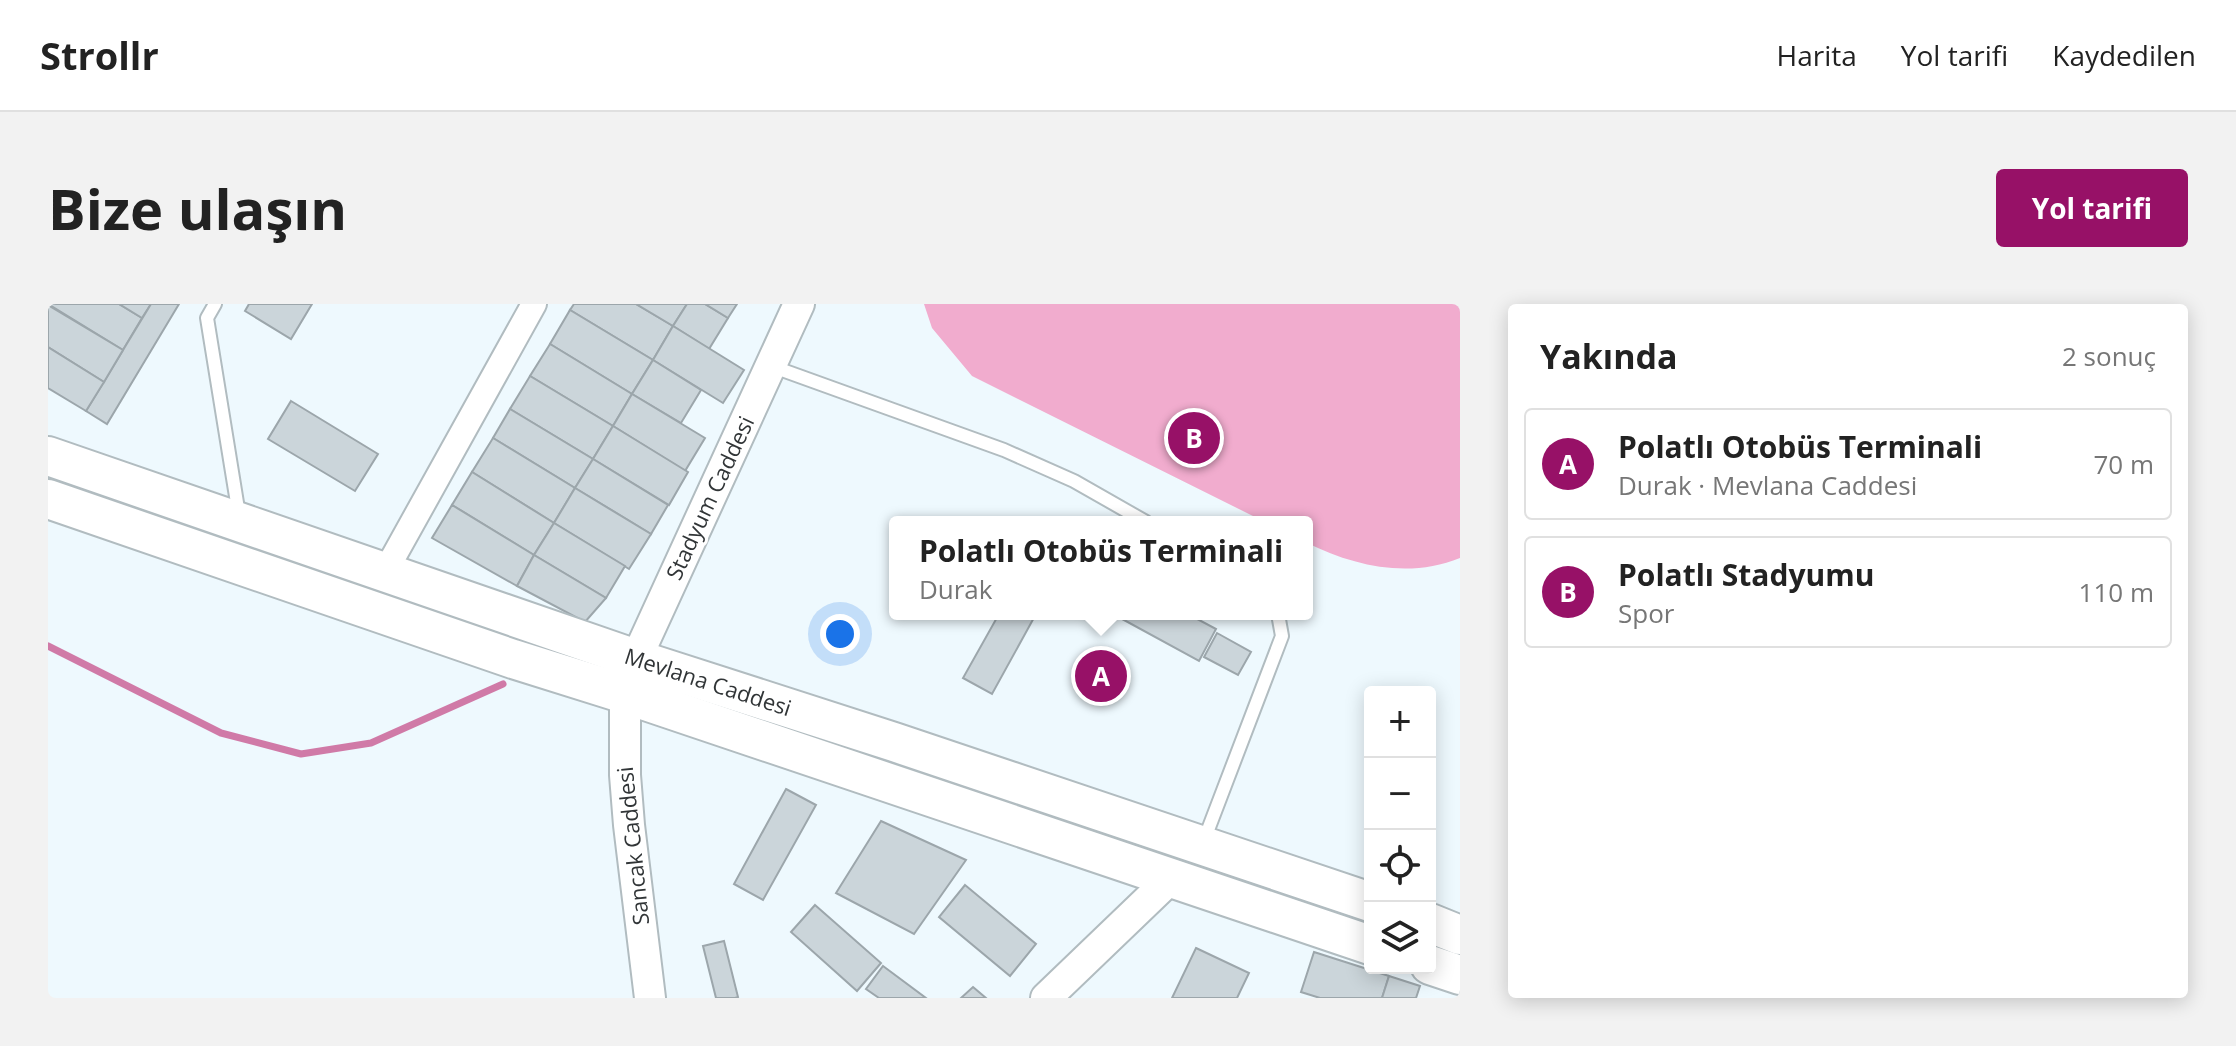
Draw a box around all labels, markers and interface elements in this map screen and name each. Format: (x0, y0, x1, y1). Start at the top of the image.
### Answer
text: Strollr (40, 29, 159, 81)
text: Harita (1777, 36, 1857, 74)
text: Yol tarifi (1901, 36, 2008, 74)
text: Kaydedilen (2052, 36, 2196, 74)
button: Yol tarifi (1996, 169, 2188, 247)
text: Bize ulaşın (48, 170, 347, 246)
text: Yakında (1540, 333, 1678, 379)
text: 2 sonuç (2062, 338, 2156, 374)
pin: B (1168, 408, 1220, 468)
street label: Stadyum Caddesi (658, 411, 760, 584)
text: Polatlı Otobüs Terminali (1618, 426, 1982, 467)
text: A (1559, 446, 1577, 482)
text: 70 m (2093, 446, 2154, 482)
text: Durak · Mevlana Caddesi (1618, 467, 1917, 503)
popup (889, 516, 1313, 620)
text: Polatlı Otobüs Terminali (919, 530, 1283, 571)
text: Polatlı Stadyumu (1618, 554, 1874, 595)
text: Durak (919, 571, 992, 607)
text: B (1559, 574, 1577, 610)
text: 110 m (2079, 574, 2154, 610)
text: Spor (1618, 595, 1674, 631)
your location (820, 614, 860, 654)
street label: Mevlana Caddesi (621, 640, 796, 722)
pin: A (1075, 646, 1127, 706)
map controls (1364, 686, 1436, 974)
button: + (1364, 686, 1436, 758)
button: − (1364, 758, 1436, 830)
street label: Sancak Caddesi (609, 765, 655, 927)
button: locate (1364, 830, 1436, 902)
button: layers (1364, 902, 1436, 974)

